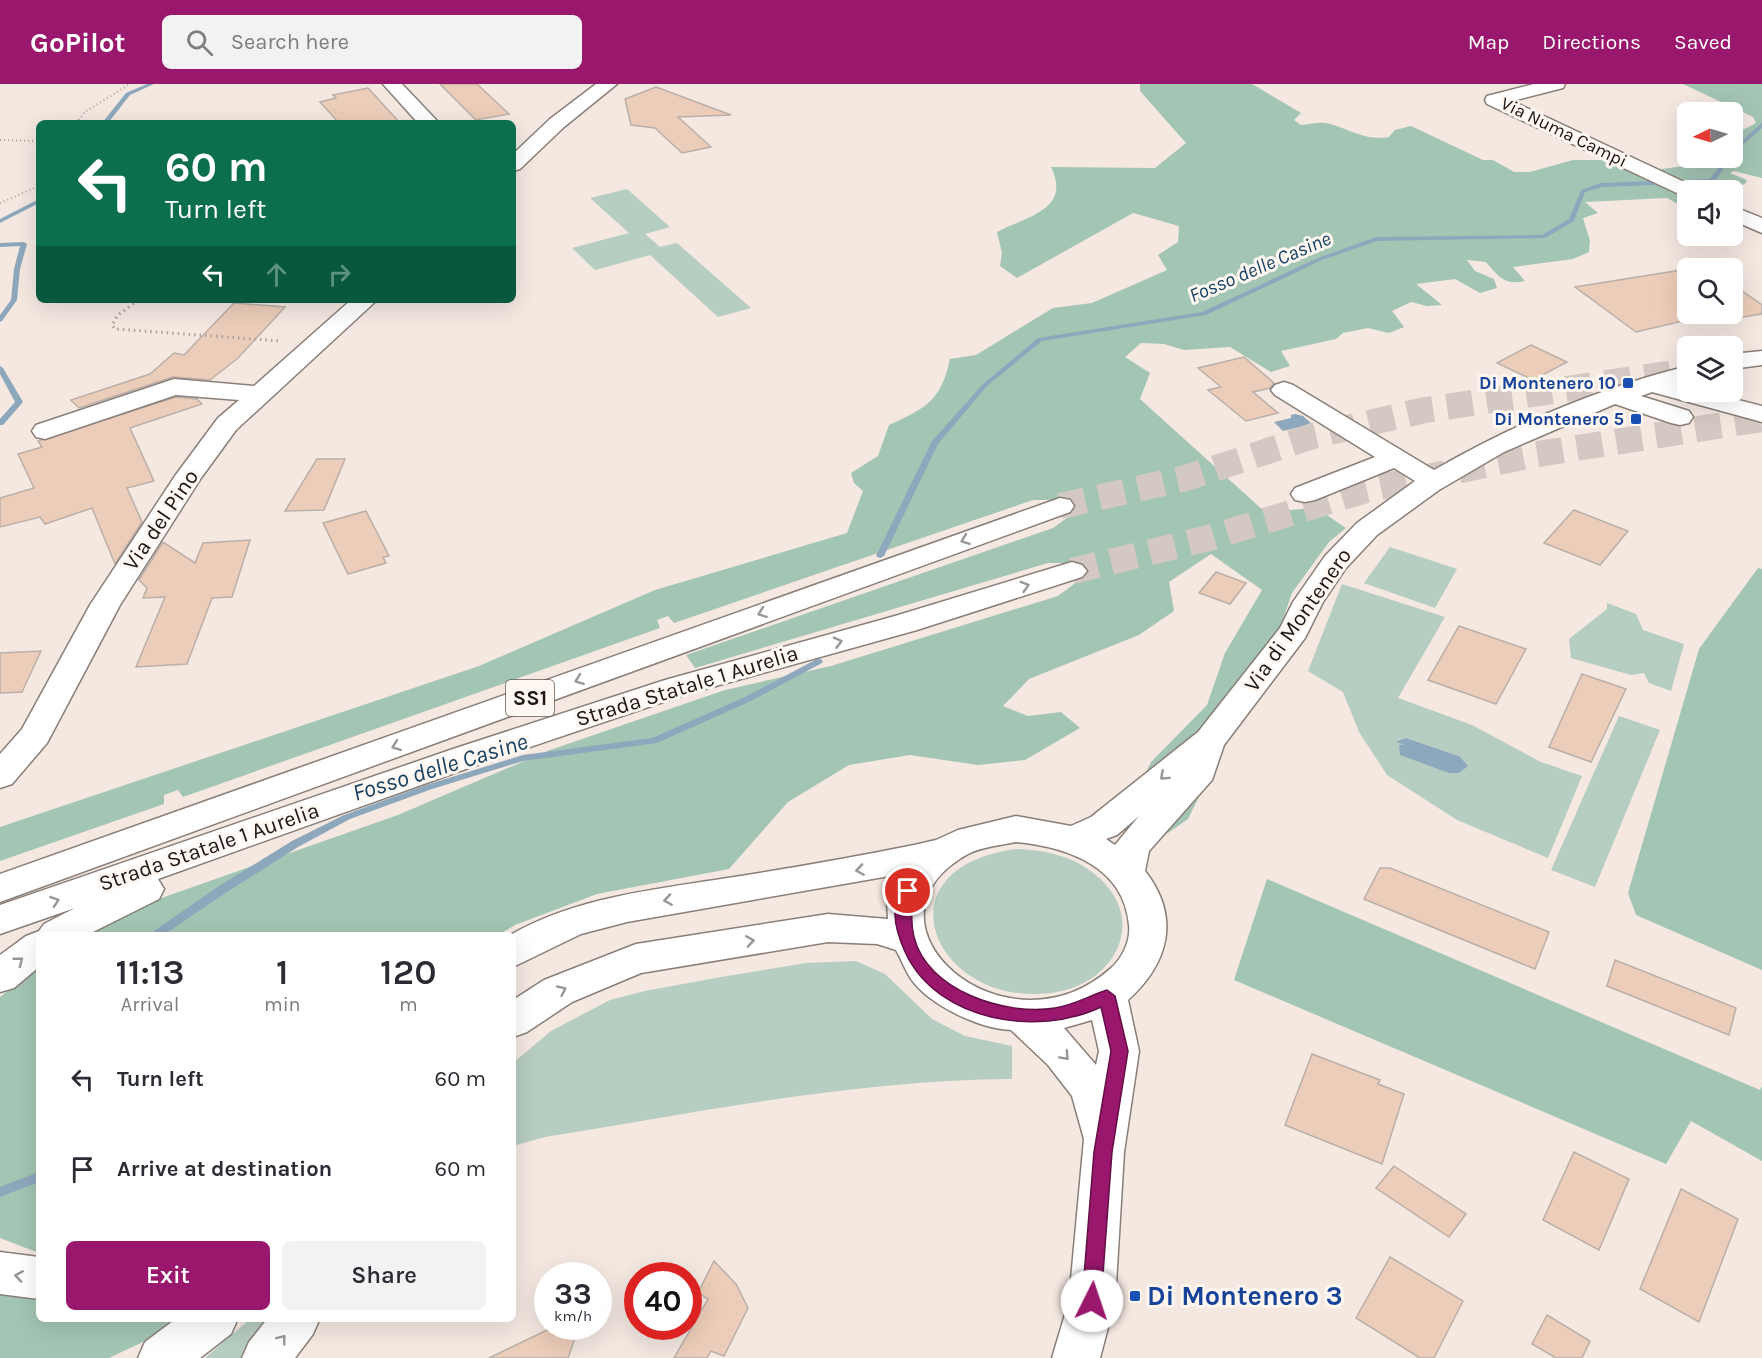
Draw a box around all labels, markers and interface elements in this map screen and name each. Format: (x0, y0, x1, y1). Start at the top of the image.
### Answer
search box (162, 15, 582, 69)
text: GoPilot (30, 26, 126, 59)
icon: search (183, 26, 216, 59)
text: Search here (231, 29, 349, 55)
text: Map (1468, 30, 1509, 54)
text: Directions (1542, 30, 1641, 54)
text: Saved (1674, 30, 1732, 54)
street label: Via Numa Campi (1497, 92, 1631, 172)
north arrow (1677, 102, 1743, 168)
map controls (1677, 102, 1743, 402)
text: 60 m (165, 142, 268, 192)
icon: left (66, 144, 144, 222)
button: sound (1677, 180, 1743, 246)
text: Turn left (165, 193, 266, 225)
water label: Fosso delle Casine (1186, 227, 1334, 307)
icon: left (197, 258, 230, 291)
icon: ahead (260, 258, 293, 291)
icon: right (323, 258, 356, 291)
button: search (1677, 258, 1743, 324)
button: layers (1677, 336, 1743, 402)
place label: Di Montenero 10 (1479, 372, 1616, 394)
marker: Di Montenero 10 (1621, 376, 1635, 390)
place label: Di Montenero 5 (1494, 408, 1624, 430)
marker: Di Montenero 5 (1629, 412, 1643, 426)
street label: Via del Pino (118, 465, 204, 575)
one-way arrow (960, 532, 971, 545)
street label: Via di Montenero (1239, 543, 1357, 697)
one-way arrow (1019, 581, 1030, 593)
one-way arrow (758, 606, 768, 619)
one-way arrow (833, 636, 843, 649)
street label: Strada Statale 1 Aurelia (573, 640, 801, 732)
one-way arrow (574, 672, 585, 685)
road number: SS1 (506, 680, 554, 716)
water label: Fosso delle Casine (349, 727, 531, 807)
one-way arrow (391, 739, 402, 752)
one-way arrow (1160, 769, 1171, 780)
street label: Strada Statale 1 Aurelia (95, 797, 323, 897)
one-way arrow (856, 863, 865, 875)
pin (882, 865, 933, 916)
icon: arrive (891, 874, 924, 907)
one-way arrow (663, 894, 672, 906)
one-way arrow (49, 895, 60, 908)
one-way arrow (745, 935, 754, 947)
text: 11:13 (115, 951, 185, 993)
text: 1 (276, 951, 289, 993)
text: 120 (380, 951, 437, 993)
one-way arrow (13, 958, 24, 969)
one-way arrow (556, 985, 567, 997)
text: Arrival (121, 993, 179, 1016)
text: min (264, 993, 301, 1016)
text: m (399, 993, 418, 1016)
one-way arrow (1058, 1049, 1069, 1059)
icon: left (66, 1063, 99, 1096)
text: Turn left (117, 1066, 204, 1092)
text: 60 m (435, 1066, 486, 1092)
icon: arrive (66, 1153, 99, 1186)
text: Arrive at destination (117, 1156, 332, 1182)
text: 60 m (435, 1156, 486, 1182)
button: Exit (66, 1241, 270, 1310)
button: Share (282, 1241, 486, 1310)
speed limit sign: 40 (624, 1262, 702, 1340)
position arrow (1060, 1269, 1124, 1333)
one-way arrow (15, 1270, 24, 1282)
text: 33 (554, 1276, 592, 1312)
place label: Di Montenero 3 (1147, 1280, 1343, 1312)
marker: Di Montenero 3 (1128, 1289, 1142, 1303)
text: km/h (554, 1307, 592, 1325)
one-way arrow (274, 1334, 285, 1345)

